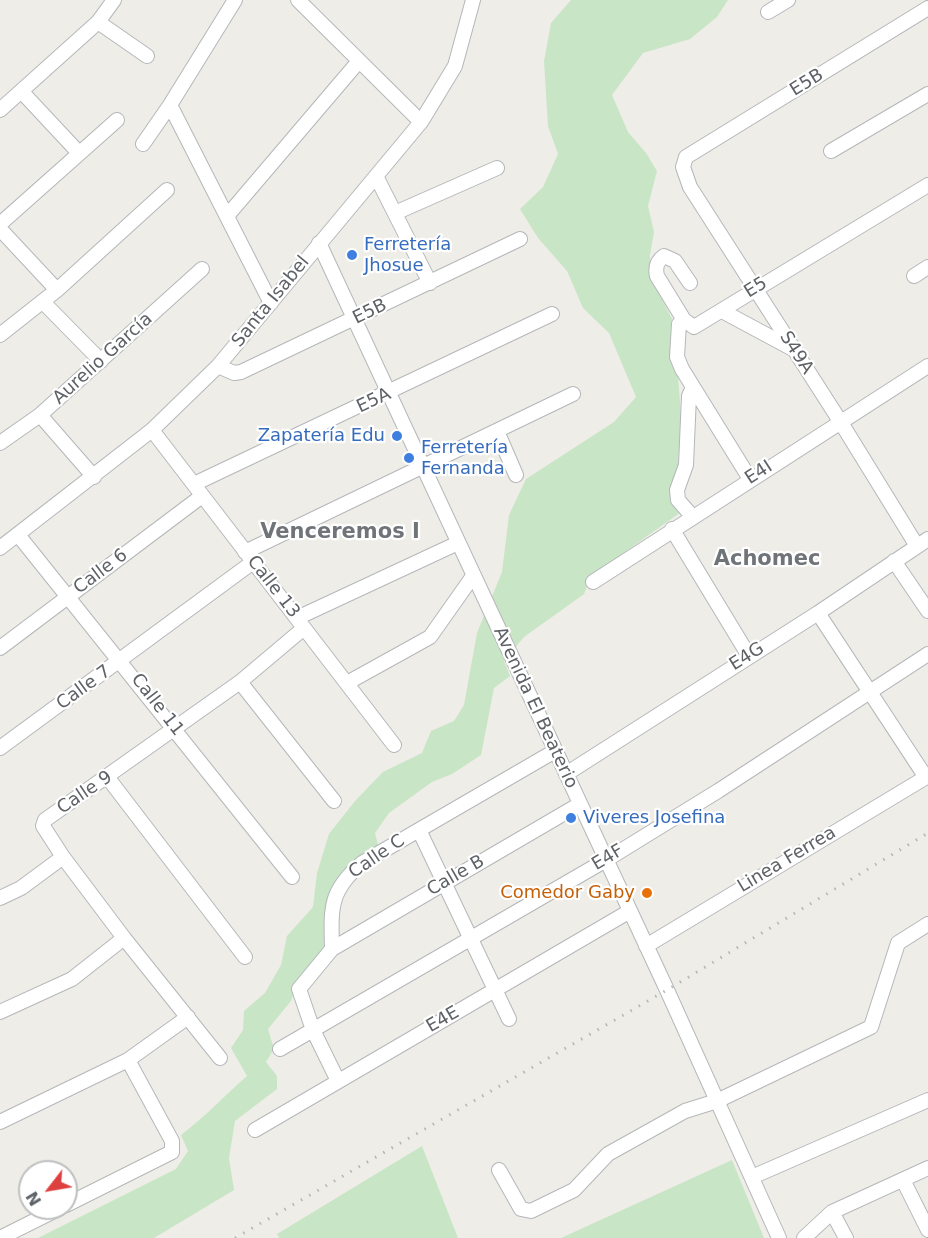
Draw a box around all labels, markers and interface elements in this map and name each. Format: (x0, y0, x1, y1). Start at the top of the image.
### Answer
street label: E5B (786, 65, 828, 101)
place label: Ferretería Jhosue (364, 234, 451, 276)
marker: Ferretería Jhosue (345, 248, 359, 262)
street label: Santa Isabel (228, 252, 314, 352)
street label: E5 (741, 273, 771, 303)
street label: E5B (349, 295, 391, 329)
street label: Aurelio García (49, 309, 157, 409)
street label: S49A (774, 328, 818, 378)
street label: E5A (354, 384, 394, 418)
place label: Zapatería Edu (258, 425, 385, 447)
marker: Zapatería Edu (390, 429, 404, 443)
place label: Ferretería Fernanda (421, 437, 508, 480)
marker: Ferretería Fernanda (402, 451, 416, 465)
street label: E4I (741, 456, 777, 490)
district label: Venceremos I (260, 520, 420, 546)
street label: Calle 6 (70, 545, 132, 599)
district label: Achomec (714, 547, 820, 573)
street label: Calle 13 (242, 551, 304, 623)
street label: Avenida El Beaterio (488, 624, 582, 792)
street label: E4G (726, 638, 768, 676)
street label: Calle 7 (53, 661, 115, 715)
street label: Calle 11 (126, 669, 188, 741)
street label: Calle 9 (53, 767, 117, 819)
place label: Viveres Josefina (583, 807, 725, 829)
marker: Viveres Josefina (564, 811, 578, 825)
street label: Linea Ferrea (734, 822, 840, 898)
street label: Calle C (345, 830, 409, 884)
street label: E4F (588, 840, 628, 876)
street label: Calle B (423, 851, 489, 901)
place label: Comedor Gaby (500, 882, 635, 904)
marker: Comedor Gaby (640, 886, 654, 900)
street label: E4E (423, 1002, 463, 1038)
north arrow (18, 1160, 78, 1220)
text: N (22, 1188, 45, 1209)

